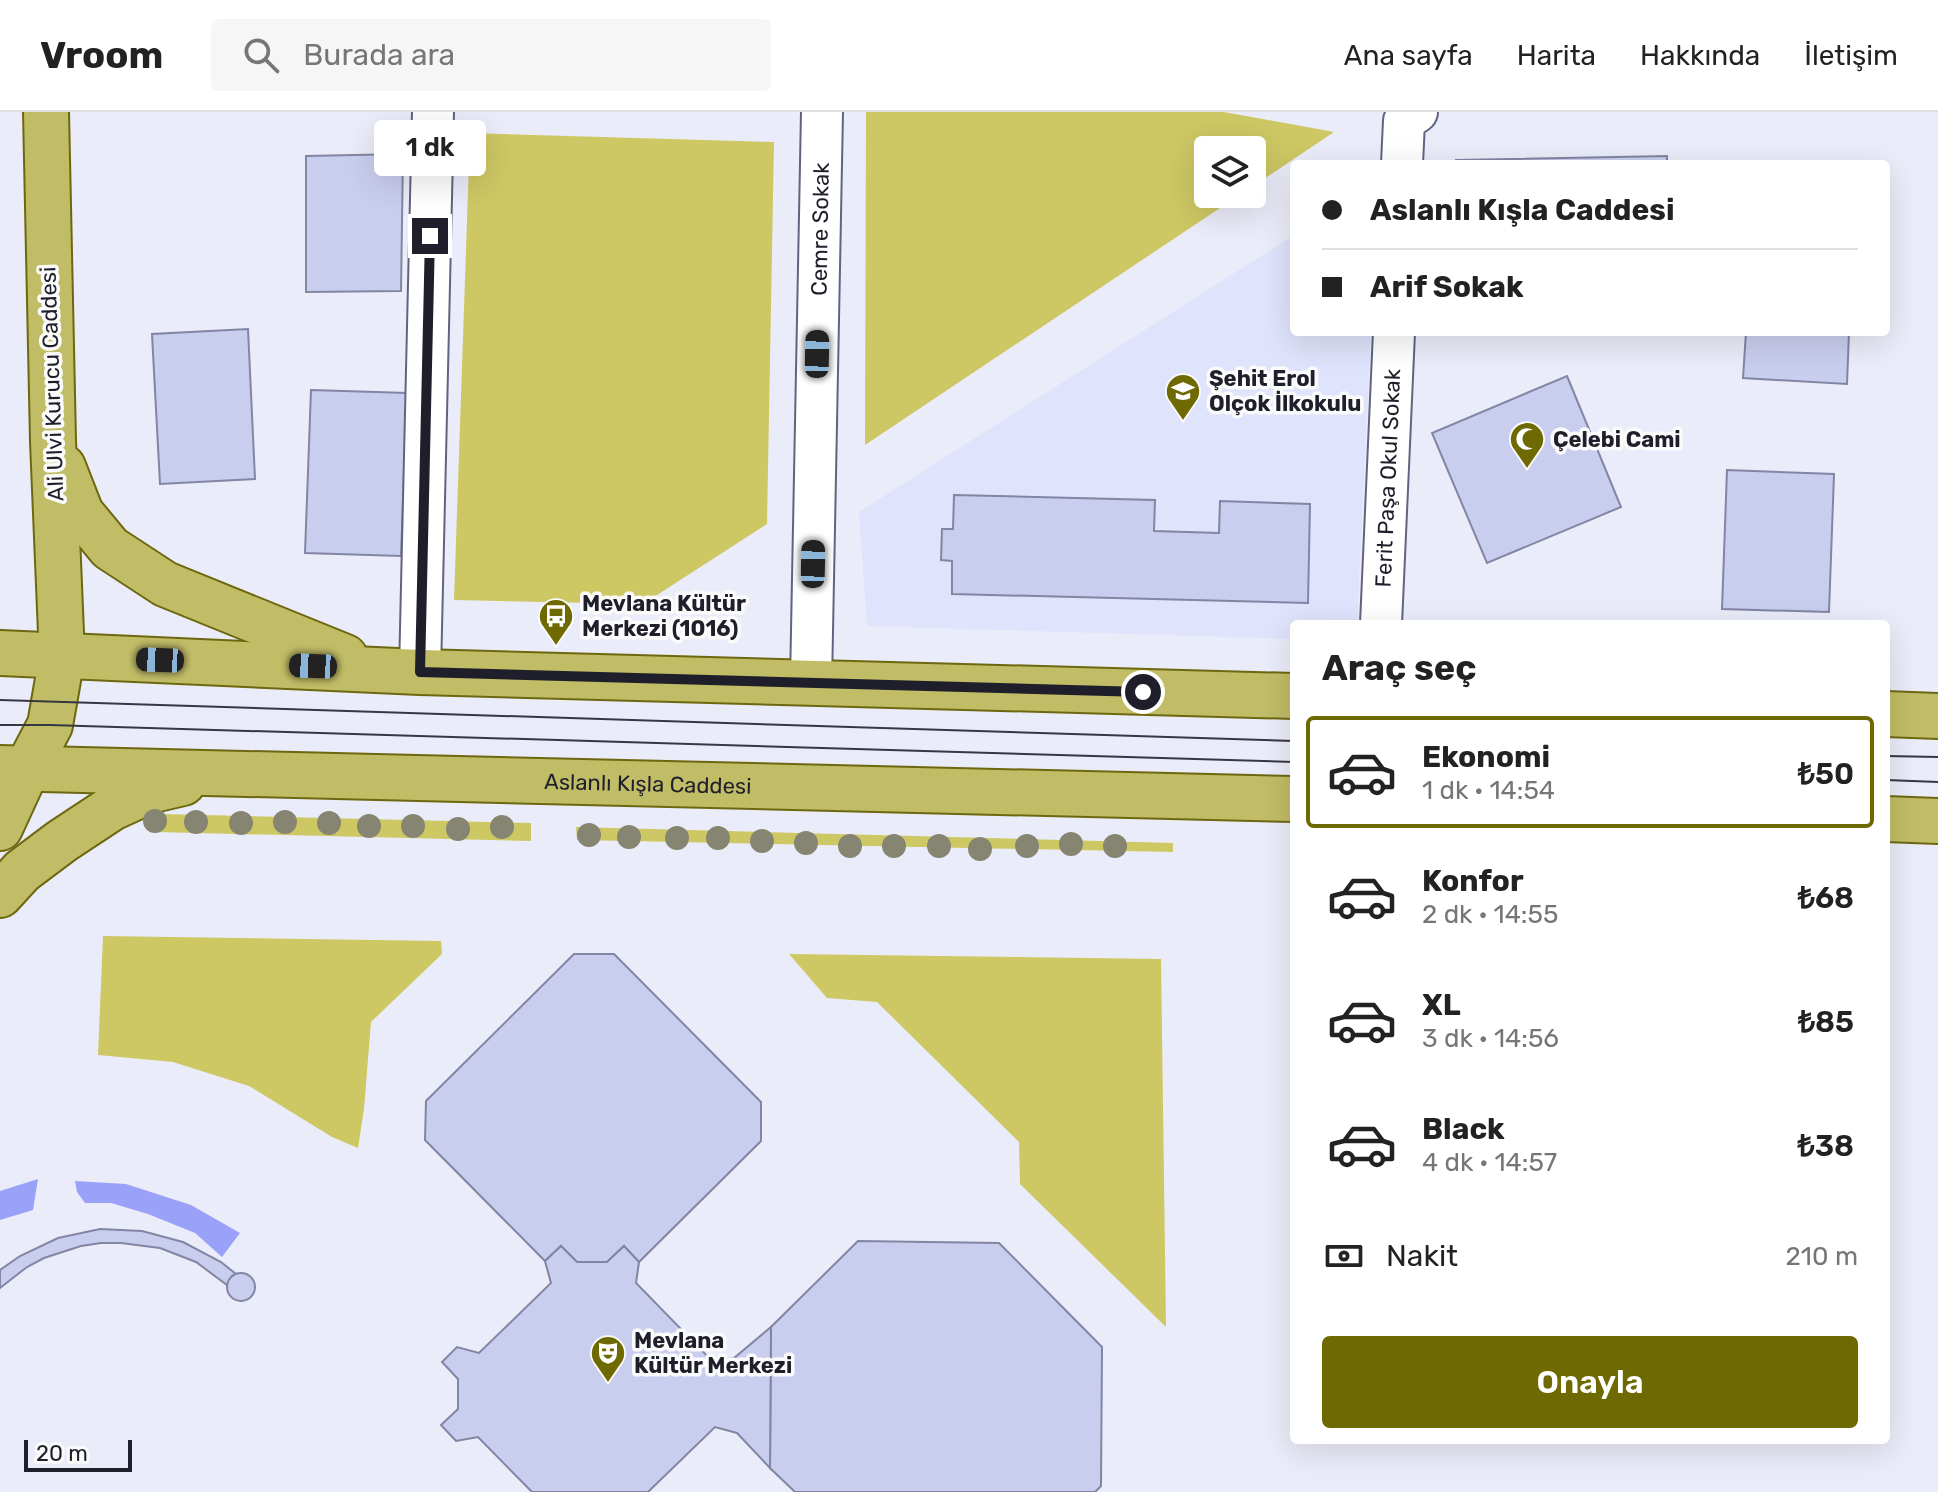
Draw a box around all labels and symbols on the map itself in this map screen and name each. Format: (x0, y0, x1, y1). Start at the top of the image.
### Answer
callout: 1 dk (374, 120, 486, 176)
street label: Cemre Sokak (805, 161, 835, 296)
route end (412, 218, 448, 254)
street label: Ali Ulvi Kurucu Caddesi (34, 266, 70, 502)
car (805, 330, 829, 378)
place label: Şehit Erol Olçok İlkokulu (1209, 365, 1361, 417)
street label: Ferit Paşa Okul Sokak (1369, 368, 1406, 588)
school or university icon: Şehit Erol Olçok İlkokulu (1164, 372, 1202, 422)
mosque icon: Çelebi Cami (1508, 420, 1546, 470)
place label: Çelebi Cami (1553, 426, 1681, 453)
car (801, 540, 825, 588)
place label: Mevlana Kültür Merkezi (1016) (582, 590, 746, 642)
bus stop icon: Mevlana Kültür Merkezi (1016) (537, 597, 575, 647)
car (136, 647, 184, 673)
car (289, 653, 337, 679)
route start (1125, 674, 1161, 710)
street label: Aslanlı Kışla Caddesi (544, 768, 752, 800)
place label: Mevlana Kültür Merkezi (634, 1327, 792, 1379)
theatre icon: Mevlana Kültür Merkezi (589, 1334, 627, 1384)
scale bar (24, 1436, 132, 1472)

